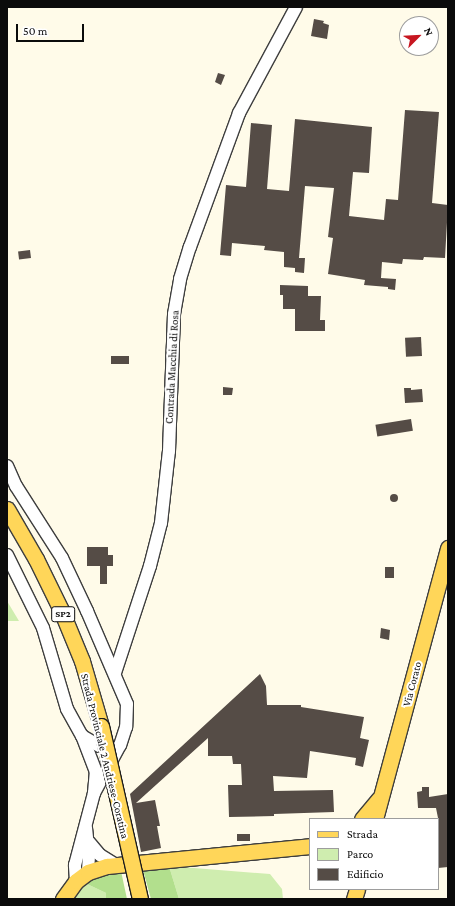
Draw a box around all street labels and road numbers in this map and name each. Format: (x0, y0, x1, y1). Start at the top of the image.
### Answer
street label: Contrada Macchia di Rosa (162, 310, 182, 424)
road number: SP2 (51, 606, 75, 622)
street label: Via Corato (400, 660, 424, 708)
street label: Strada Provinciale 2 Andriese-Coratina (78, 672, 132, 840)

